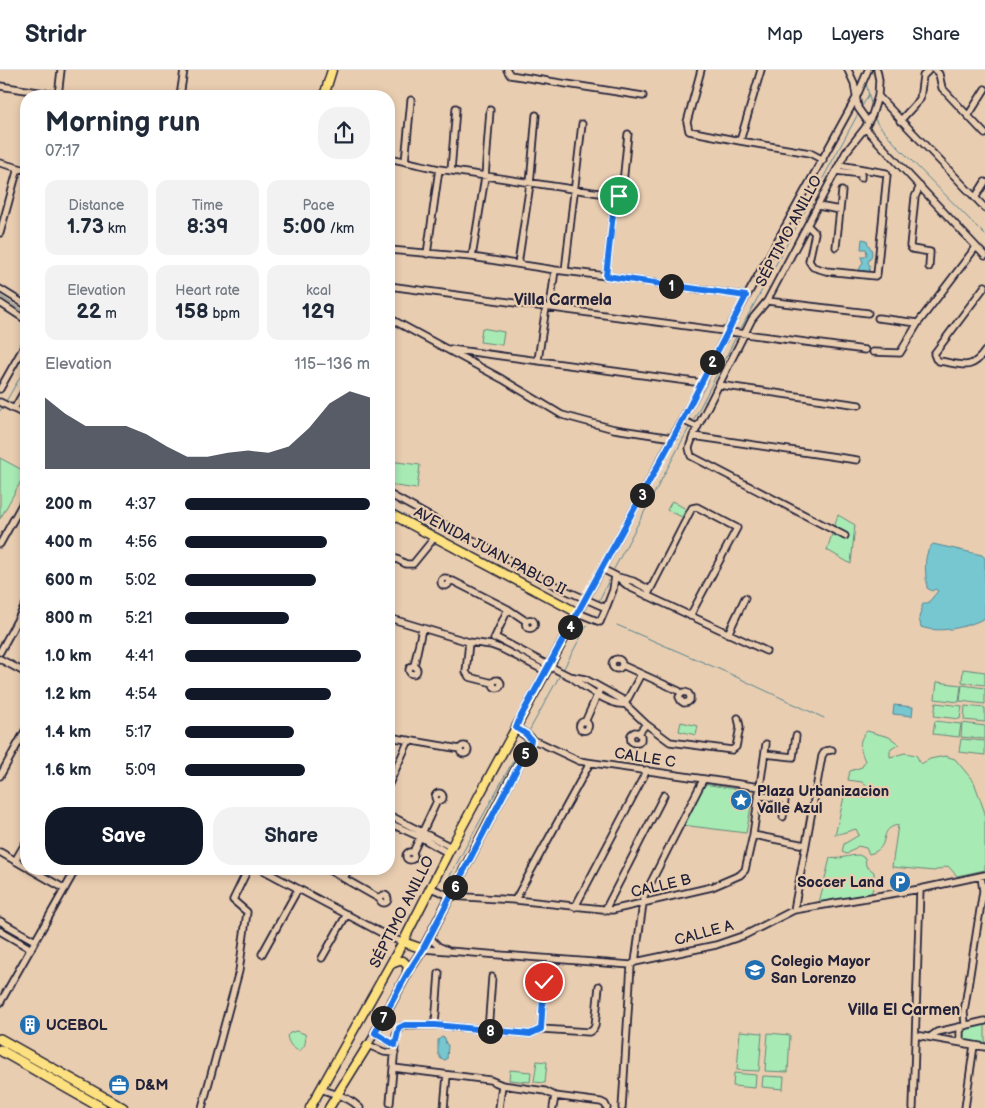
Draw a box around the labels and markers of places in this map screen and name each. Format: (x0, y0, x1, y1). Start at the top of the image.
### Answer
pin (598, 175, 640, 217)
pin: 1 (658, 274, 684, 298)
pin: 2 (700, 350, 724, 374)
pin: 3 (630, 482, 654, 508)
pin: 4 (558, 614, 582, 640)
pin: 5 (512, 742, 538, 766)
place label: Plaza Urbanizacion Valle Azul (757, 782, 889, 818)
place icon: Plaza Urbanizacion Valle Azul (729, 788, 753, 812)
parking icon: Soccer Land (888, 870, 912, 894)
place label: Soccer Land (797, 873, 884, 892)
pin: 6 (442, 874, 468, 900)
place label: Colegio Mayor San Lorenzo (771, 952, 871, 988)
school or university icon: Colegio Mayor San Lorenzo (743, 958, 767, 982)
pin (523, 961, 565, 1003)
pin: 7 (370, 1006, 396, 1030)
building icon: UCEBOL (18, 1013, 42, 1037)
place label: UCEBOL (46, 1016, 108, 1035)
pin: 8 (478, 1018, 502, 1044)
office icon: D&M (107, 1073, 131, 1097)
place label: D&M (135, 1076, 168, 1095)

